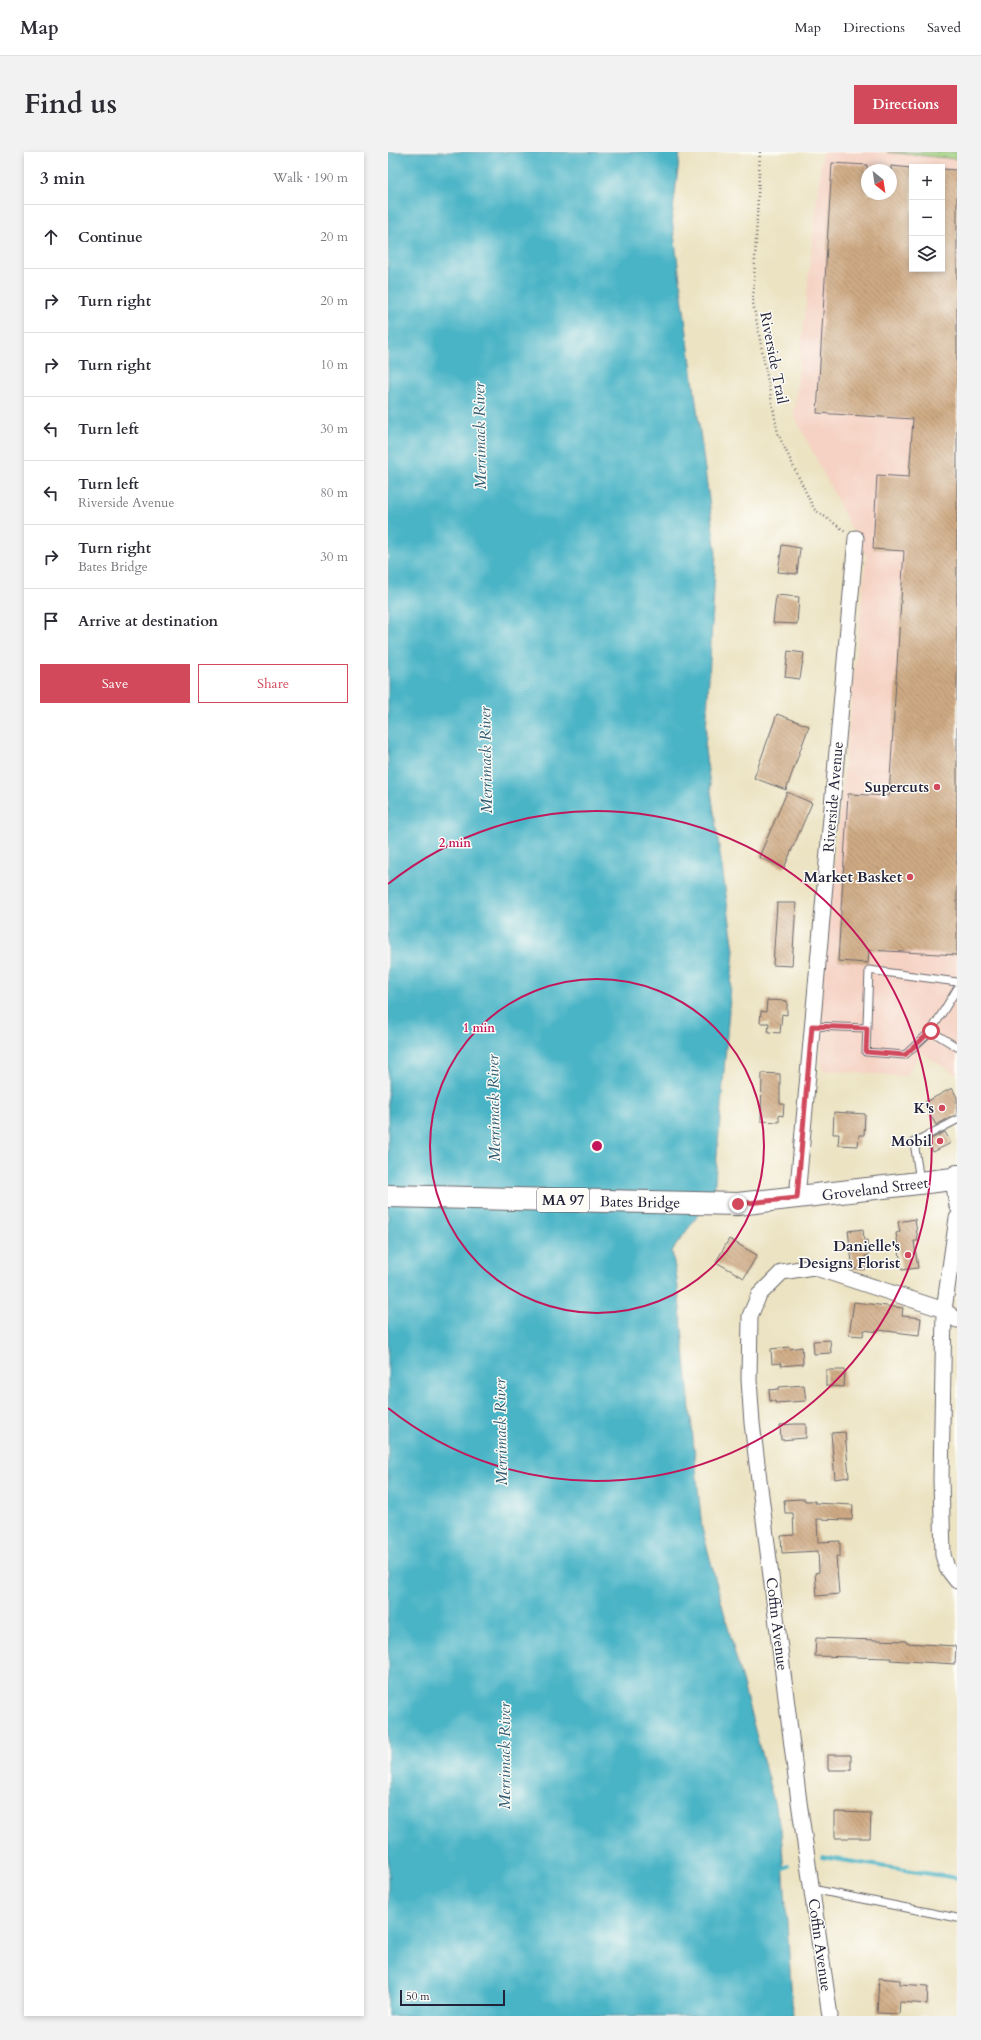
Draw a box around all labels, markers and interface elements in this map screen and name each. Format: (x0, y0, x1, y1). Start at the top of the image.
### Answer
text: Map (20, 15, 59, 41)
text: Map (795, 18, 821, 37)
text: Directions (843, 18, 905, 37)
text: Saved (927, 18, 961, 37)
text: Find us (24, 85, 117, 123)
button: Directions (854, 85, 957, 124)
north arrow (861, 164, 897, 200)
map controls (909, 164, 945, 272)
button: + (909, 164, 945, 200)
text: 3 min (40, 167, 85, 190)
text: Walk · 190 m (273, 169, 348, 187)
button: − (909, 200, 945, 236)
icon: ahead (40, 226, 62, 248)
text: Continue (78, 227, 143, 247)
text: 20 m (320, 228, 348, 246)
button: layers (909, 236, 945, 272)
icon: right (40, 290, 62, 312)
text: Turn right (78, 291, 151, 311)
text: 20 m (320, 292, 348, 310)
street label: Riverside Trail (755, 310, 793, 406)
icon: right (40, 354, 62, 376)
text: Turn right (78, 355, 151, 375)
text: 10 m (320, 356, 348, 374)
water label: Merrimack River (468, 381, 492, 490)
icon: left (40, 418, 62, 440)
text: Turn left (78, 419, 139, 439)
text: 30 m (320, 420, 348, 438)
text: Turn left (78, 474, 139, 494)
icon: left (40, 482, 62, 504)
text: 80 m (320, 484, 348, 502)
text: Riverside Avenue (78, 494, 174, 512)
text: Turn right (78, 538, 151, 558)
icon: right (40, 546, 62, 568)
text: 30 m (320, 548, 348, 566)
text: Bates Bridge (78, 558, 148, 576)
icon: arrive (40, 610, 62, 632)
text: Arrive at destination (78, 611, 218, 631)
button: Save (40, 664, 190, 703)
button: Share (198, 664, 348, 703)
water label: Merrimack River (474, 705, 498, 814)
street label: Riverside Avenue (818, 741, 848, 853)
place label: Supercuts (865, 777, 929, 797)
marker: Supercuts (932, 782, 942, 792)
text: 2 min (439, 835, 471, 851)
place label: Market Basket (803, 867, 903, 887)
marker: Market Basket (905, 872, 915, 882)
text: 1 min (463, 1020, 495, 1036)
route start (922, 1022, 940, 1040)
water label: Merrimack River (482, 1053, 506, 1162)
place label: K's (913, 1098, 934, 1118)
marker: K's (937, 1103, 947, 1113)
place label: Mobil (891, 1131, 933, 1151)
marker: Mobil (935, 1136, 945, 1146)
centre of rings (590, 1139, 604, 1153)
street label: Groveland Street (821, 1173, 929, 1205)
road number: MA 97 (537, 1188, 589, 1212)
street label: Bates Bridge (600, 1191, 681, 1213)
route end (729, 1195, 747, 1213)
place label: Danielle's Designs Florist (798, 1236, 901, 1273)
marker: Danielle's Designs Florist (903, 1250, 913, 1260)
water label: Merrimack River (489, 1377, 513, 1486)
street label: Coffin Avenue (761, 1576, 793, 1672)
water label: Merrimack River (494, 1702, 516, 1810)
street label: Coffin Avenue (804, 1897, 836, 1993)
scale bar (400, 1988, 505, 2007)
text: 50 m (406, 1989, 430, 2004)

